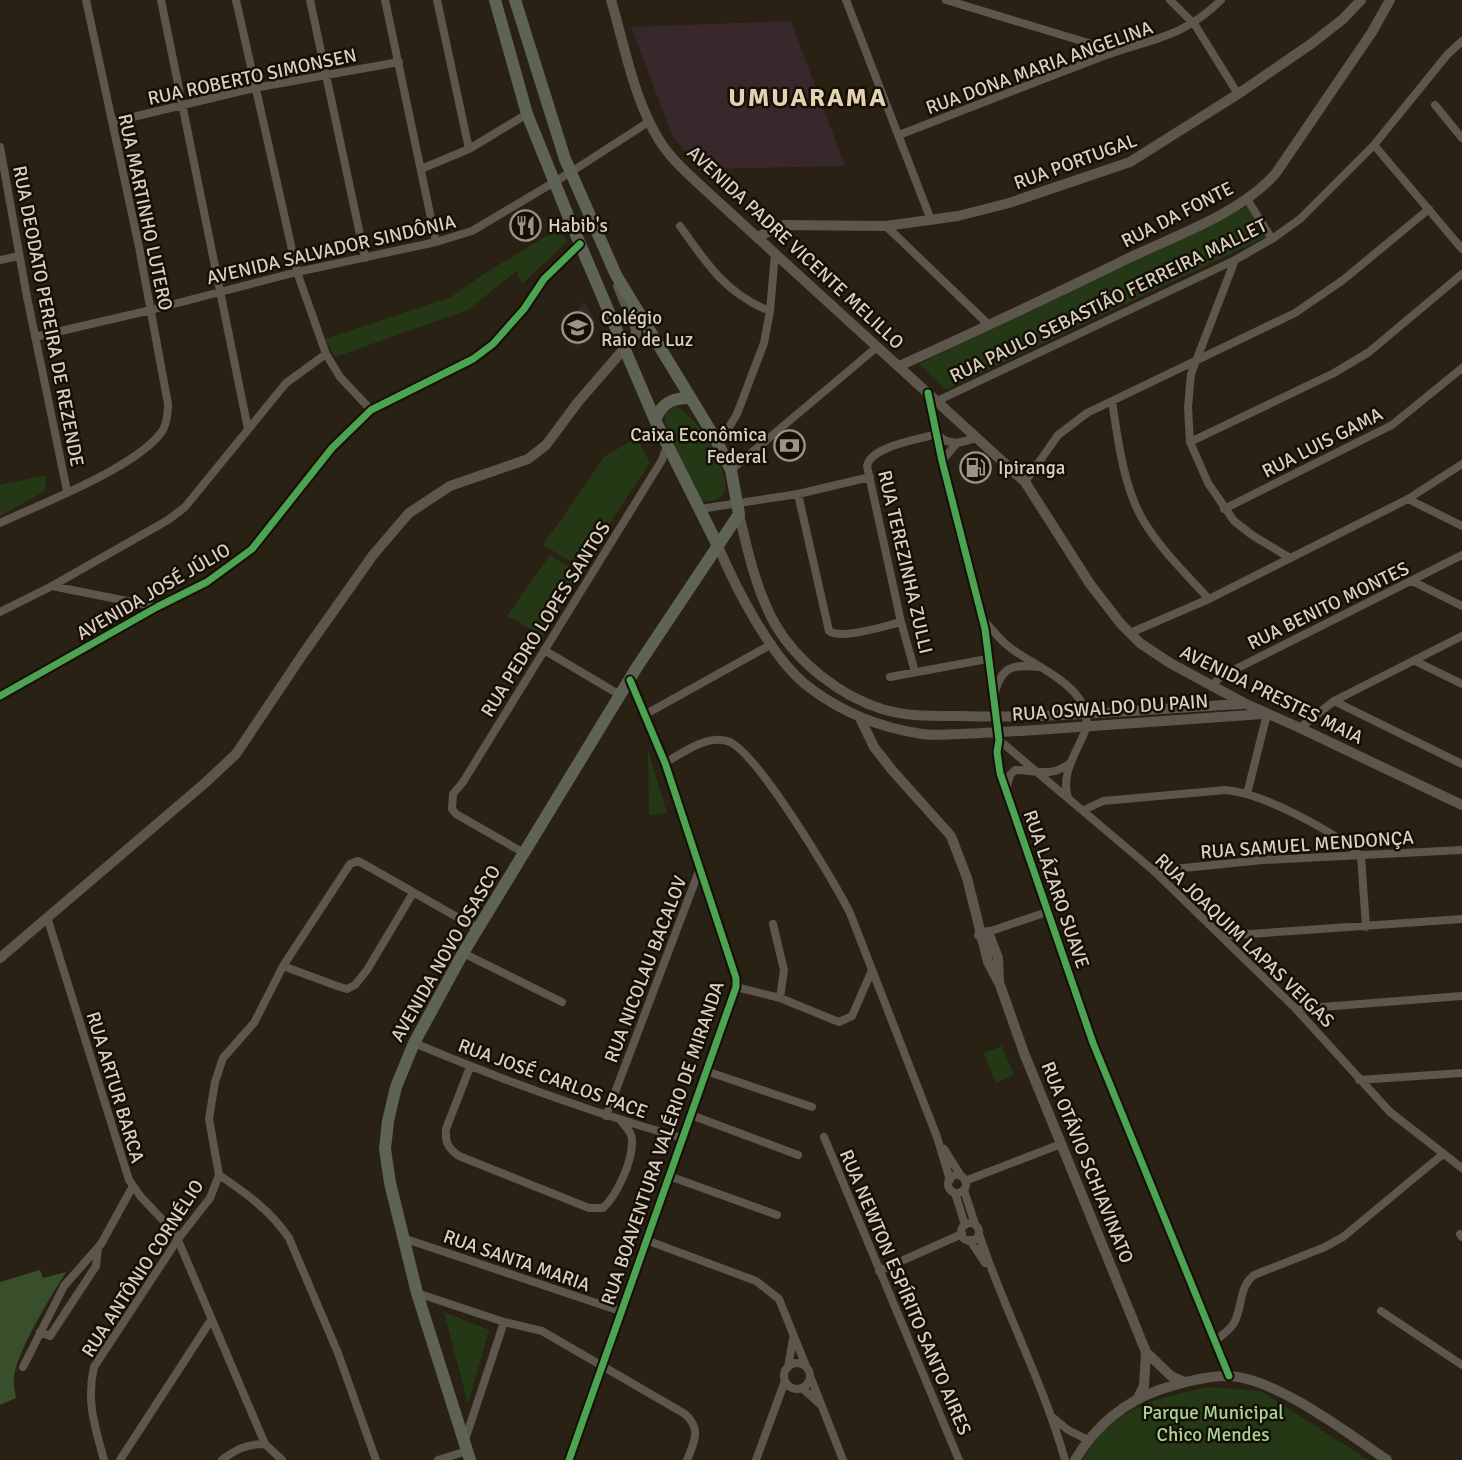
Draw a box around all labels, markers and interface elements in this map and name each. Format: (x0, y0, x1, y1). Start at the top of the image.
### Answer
street label: RUA DONA MARIA ANGELINA (923, 16, 1157, 120)
street label: RUA ROBERTO SIMONSEN (146, 43, 359, 111)
district label: UMUARAMA (728, 82, 888, 114)
street label: RUA MARTINHO LUTERO (112, 112, 178, 313)
street label: RUA PORTUGAL (1011, 128, 1140, 195)
street label: AVENIDA PADRE VICENTE MELILLO (682, 141, 909, 355)
street label: RUA DEODATO PEREIRA DE REZENDE (7, 164, 89, 469)
street label: RUA DA FONTE (1117, 176, 1237, 253)
restaurant icon: Habib's (508, 208, 542, 242)
street label: AVENIDA SALVADOR SINDÔNIA (204, 210, 459, 290)
street label: RUA PAULO SEBASTIÃO FERREIRA MALLET (946, 213, 1272, 388)
place label: Habib's (548, 214, 608, 238)
place label: Colégio Raio de Luz (601, 306, 693, 352)
school or university icon: Colégio Raio de Luz (561, 311, 595, 345)
street label: RUA LUIS GAMA (1258, 402, 1387, 484)
place label: Caixa Econômica Federal (630, 423, 767, 469)
bank icon: Caixa Econômica Federal (773, 428, 807, 462)
fuel station icon: Ipiranga (958, 450, 992, 484)
place label: Ipiranga (998, 456, 1065, 480)
street label: RUA TEREZINHA ZULLI (872, 468, 938, 656)
street label: RUA PEDRO LOPES SANTOS (476, 517, 616, 722)
street label: AVENIDA JOSÉ JÚLIO (72, 538, 235, 646)
street label: RUA BENITO MONTES (1244, 556, 1413, 655)
street label: AVENIDA PRESTES MAIA (1176, 640, 1367, 750)
street label: RUA OSWALDO DU PAIN (1011, 689, 1209, 727)
street label: RUA LÁZARO SUAVE (1018, 807, 1094, 972)
street label: RUA SAMUEL MENDONÇA (1200, 826, 1415, 864)
street label: RUA JOAQUIM LAPAS VEIGAS (1149, 849, 1339, 1033)
street label: AVENIDA NOVO OSASCO (385, 861, 506, 1046)
street label: RUA NICOLAU BACALOV (599, 873, 693, 1066)
street label: RUA BOAVENTURA VALÉRIO DE MIRANDA (596, 978, 730, 1308)
street label: RUA ARTUR BARCA (81, 1009, 150, 1166)
street label: RUA JOSÉ CARLOS PACE (455, 1033, 651, 1124)
street label: RUA OTÁVIO SCHIAVINATO (1036, 1058, 1139, 1267)
street label: RUA NEWTON ESPÍRITO SANTO AIRES (834, 1146, 976, 1439)
street label: RUA ANTÔNIO CORNÉLIO (76, 1175, 209, 1362)
street label: RUA SANTA MARIA (440, 1225, 594, 1297)
park label: Parque Municipal Chico Mendes (1142, 1401, 1284, 1447)

